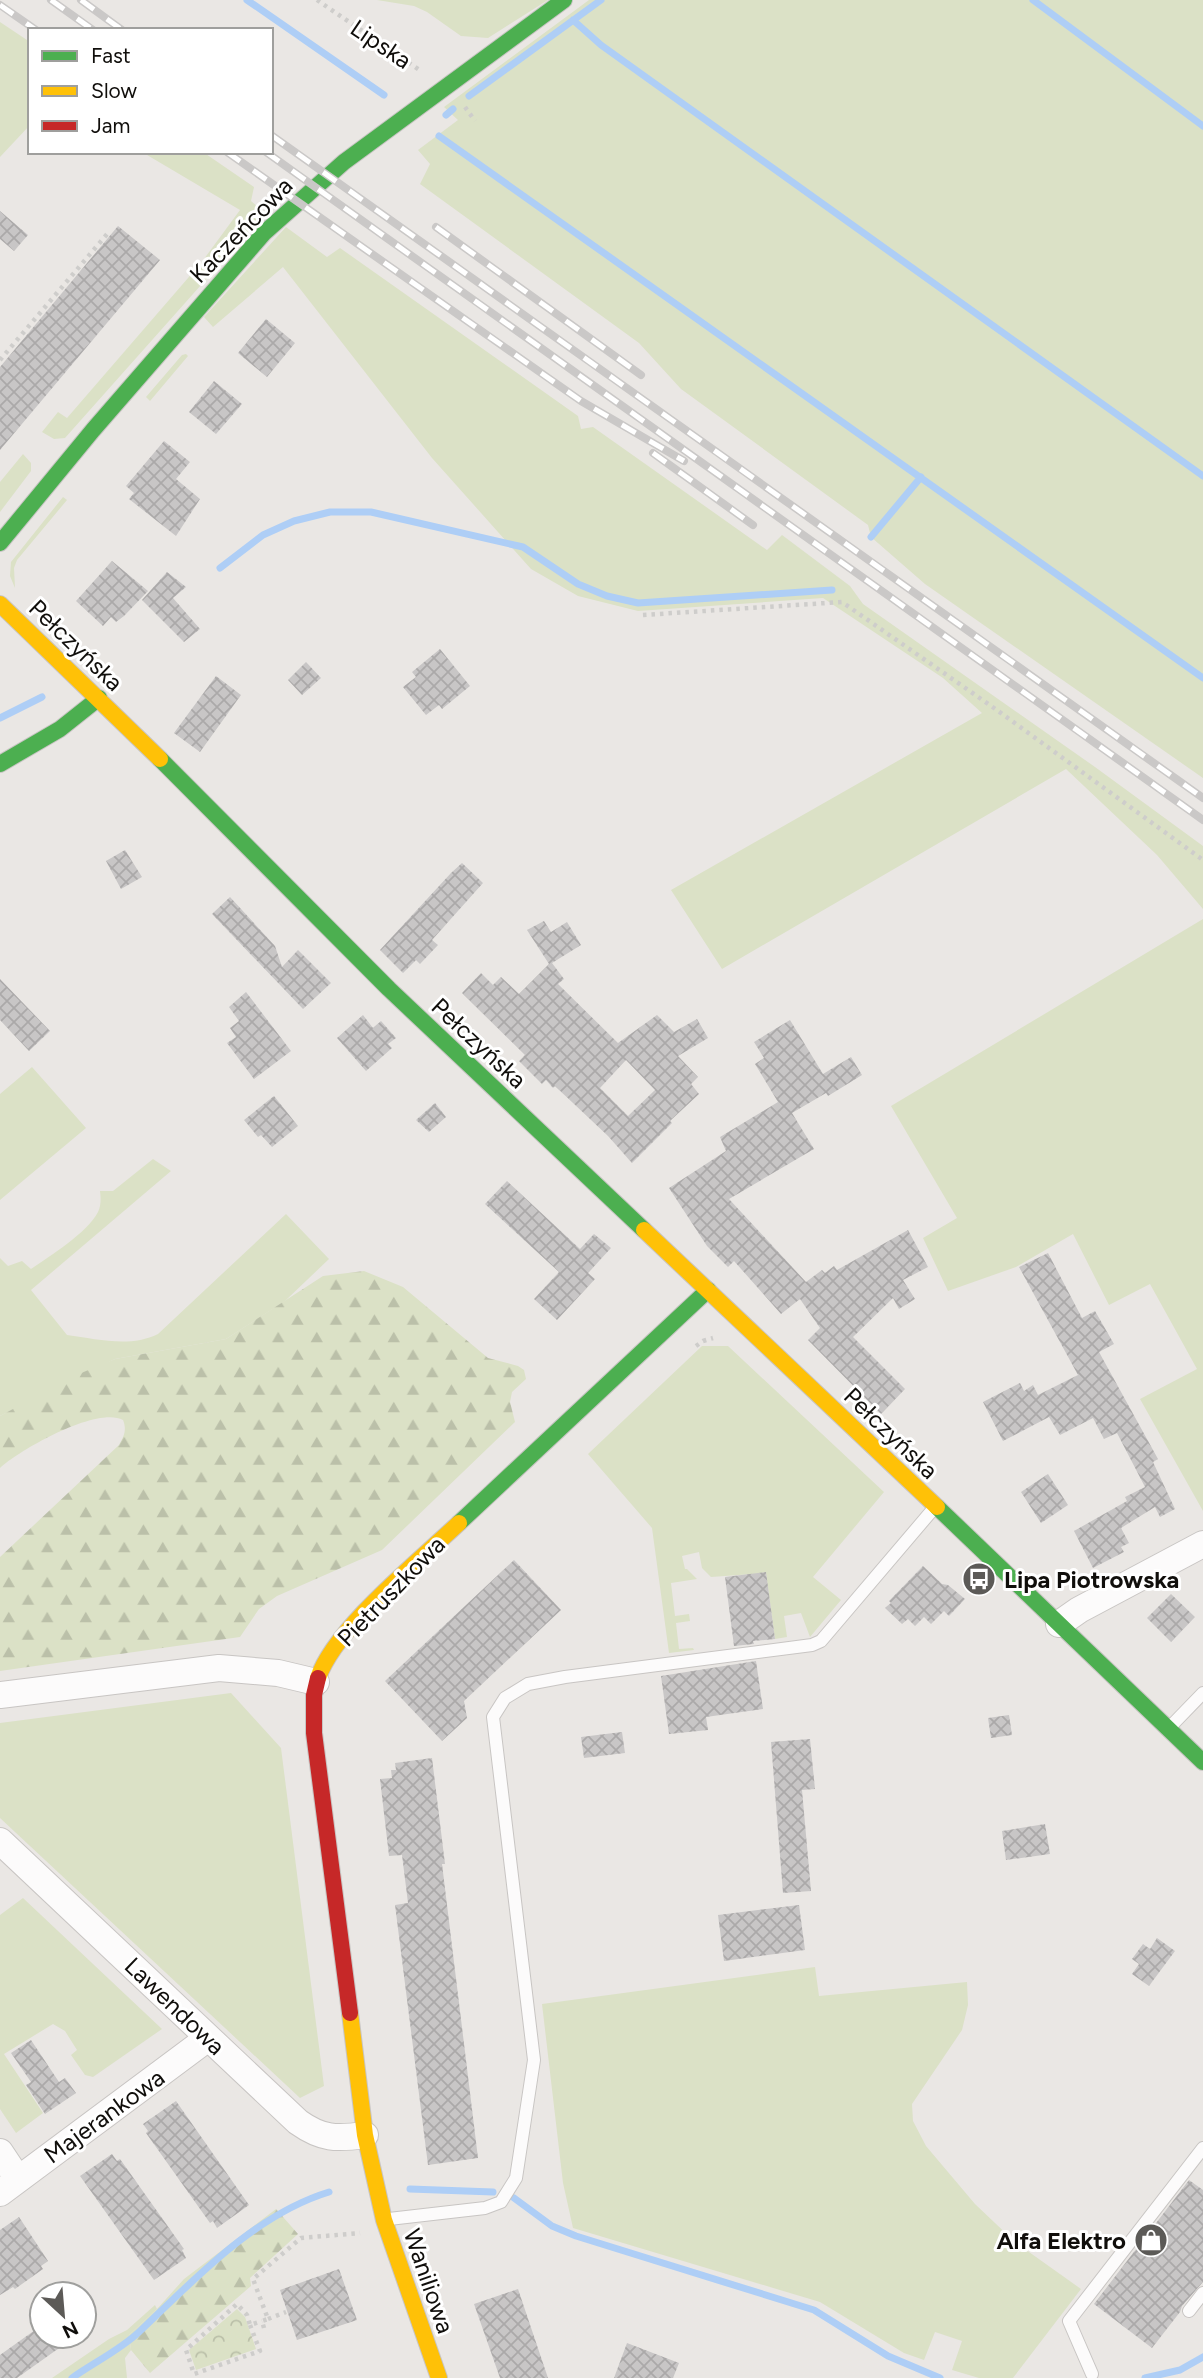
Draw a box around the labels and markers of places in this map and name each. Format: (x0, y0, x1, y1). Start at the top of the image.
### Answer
bus stop icon: Lipa Piotrowska (960, 1560, 998, 1598)
place label: Lipa Piotrowska (1004, 1565, 1179, 1594)
shop icon: Alfa Elektro (1132, 2221, 1170, 2259)
place label: Alfa Elektro (996, 2226, 1126, 2255)

